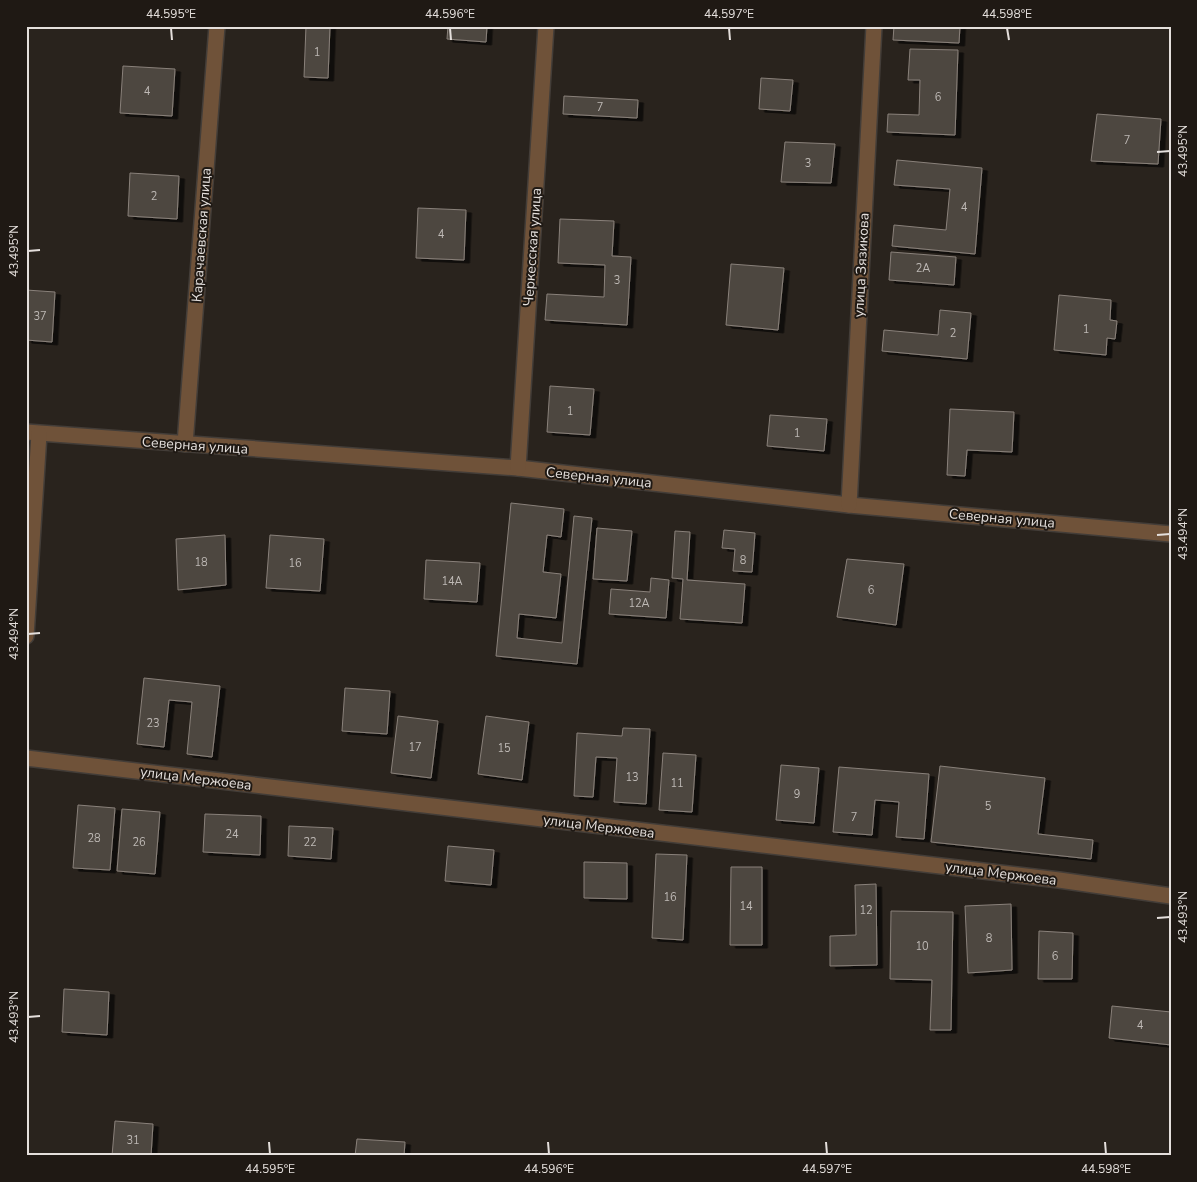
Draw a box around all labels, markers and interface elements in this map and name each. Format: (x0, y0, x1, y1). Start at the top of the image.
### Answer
text: 44.595°E (146, 6, 196, 22)
text: 44.596°E (425, 6, 475, 22)
text: 44.597°E (704, 6, 754, 22)
text: 44.598°E (982, 6, 1032, 22)
house number: 1 (314, 45, 320, 60)
house number: 4 (144, 84, 151, 99)
house number: 6 (935, 90, 942, 105)
house number: 7 (597, 100, 603, 115)
text: 43.495°N (1175, 125, 1191, 177)
house number: 7 (1124, 133, 1130, 148)
house number: 3 (805, 156, 811, 171)
street label: Карачаевская улица (187, 167, 216, 303)
street label: Черкесская улица (519, 187, 546, 307)
house number: 2 (151, 189, 157, 204)
house number: 4 (961, 200, 968, 215)
street label: улица Зязикова (849, 212, 874, 318)
text: 43.495°N (6, 225, 22, 277)
house number: 4 (438, 227, 445, 242)
house number: 2А (916, 261, 930, 276)
house number: 3 (614, 273, 620, 288)
house number: 37 (33, 309, 47, 324)
house number: 1 (1083, 322, 1089, 337)
house number: 2 (950, 326, 956, 341)
house number: 1 (567, 404, 573, 419)
house number: 1 (794, 426, 800, 441)
street label: Северная улица (141, 432, 249, 459)
street label: Северная улица (545, 462, 653, 493)
street label: Северная улица (948, 504, 1056, 533)
text: 43.494°N (1175, 508, 1191, 560)
house number: 8 (740, 553, 747, 568)
house number: 18 (194, 555, 208, 570)
house number: 16 (288, 556, 302, 571)
house number: 14А (441, 574, 463, 589)
house number: 6 (868, 583, 875, 598)
house number: 12А (628, 596, 650, 611)
text: 43.494°N (6, 608, 22, 660)
house number: 23 (146, 716, 160, 731)
house number: 17 (408, 740, 422, 755)
house number: 15 (497, 741, 511, 756)
street label: улица Мержоева (139, 762, 253, 795)
house number: 13 (625, 770, 639, 785)
house number: 11 (670, 776, 684, 791)
house number: 9 (794, 787, 800, 802)
house number: 5 (985, 799, 992, 814)
street label: улица Мержоева (542, 810, 656, 843)
house number: 7 (851, 810, 857, 825)
house number: 24 (225, 827, 239, 842)
house number: 28 (87, 831, 101, 846)
house number: 26 (132, 835, 146, 850)
house number: 22 (303, 835, 317, 850)
street label: улица Мержоева (944, 857, 1058, 890)
house number: 16 (663, 890, 677, 905)
text: 43.493°N (1175, 891, 1191, 943)
house number: 14 (739, 899, 753, 914)
house number: 12 (859, 903, 873, 918)
house number: 8 (986, 931, 993, 946)
house number: 10 (915, 939, 929, 954)
house number: 6 (1052, 949, 1059, 964)
text: 43.493°N (6, 991, 22, 1043)
house number: 4 (1137, 1018, 1144, 1033)
house number: 31 (126, 1133, 140, 1148)
text: 44.595°E (245, 1161, 295, 1177)
text: 44.596°E (524, 1161, 574, 1177)
text: 44.597°E (802, 1161, 852, 1177)
text: 44.598°E (1081, 1161, 1131, 1177)

